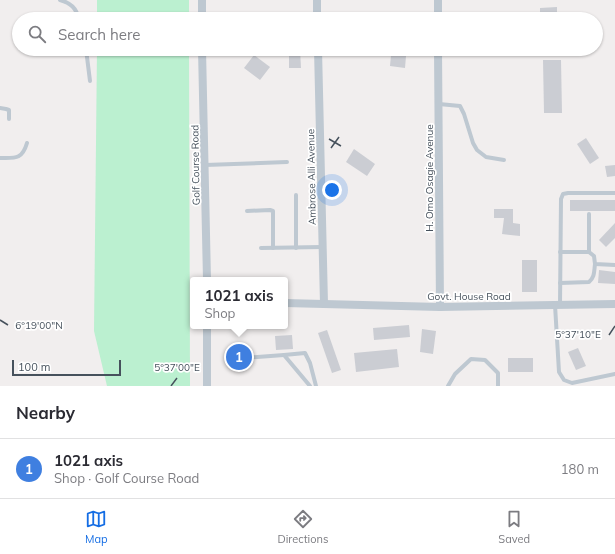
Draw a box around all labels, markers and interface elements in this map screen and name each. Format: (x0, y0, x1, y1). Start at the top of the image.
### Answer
search box (12, 12, 603, 56)
icon: search (26, 23, 48, 45)
text: Search here (58, 25, 140, 44)
street label: H. Omo Osagie Avenue (423, 124, 436, 232)
street label: Golf Course Road (188, 125, 203, 205)
street label: Ambrose Alli Avenue (304, 129, 319, 225)
your location (322, 180, 342, 200)
popup (190, 277, 288, 329)
text: 1021 axis (204, 286, 274, 305)
street label: Govt. House Road (427, 290, 511, 303)
text: Shop (204, 305, 235, 321)
text: 6°19'00"N (15, 319, 63, 332)
text: 5°37'10"E (555, 328, 601, 341)
pin: 1 (226, 342, 252, 372)
scale bar (12, 358, 121, 377)
text: 100 m (18, 360, 50, 374)
text: 5°37'00"E (154, 361, 200, 374)
text: Nearby (16, 402, 75, 423)
text: 1021 axis (54, 451, 123, 470)
text: 1 (25, 461, 33, 477)
text: 180 m (561, 461, 599, 477)
text: Shop · Golf Course Road (54, 470, 199, 486)
tab: Map (85, 508, 108, 546)
tab: Directions (278, 508, 328, 546)
tab: Saved (498, 508, 530, 546)

